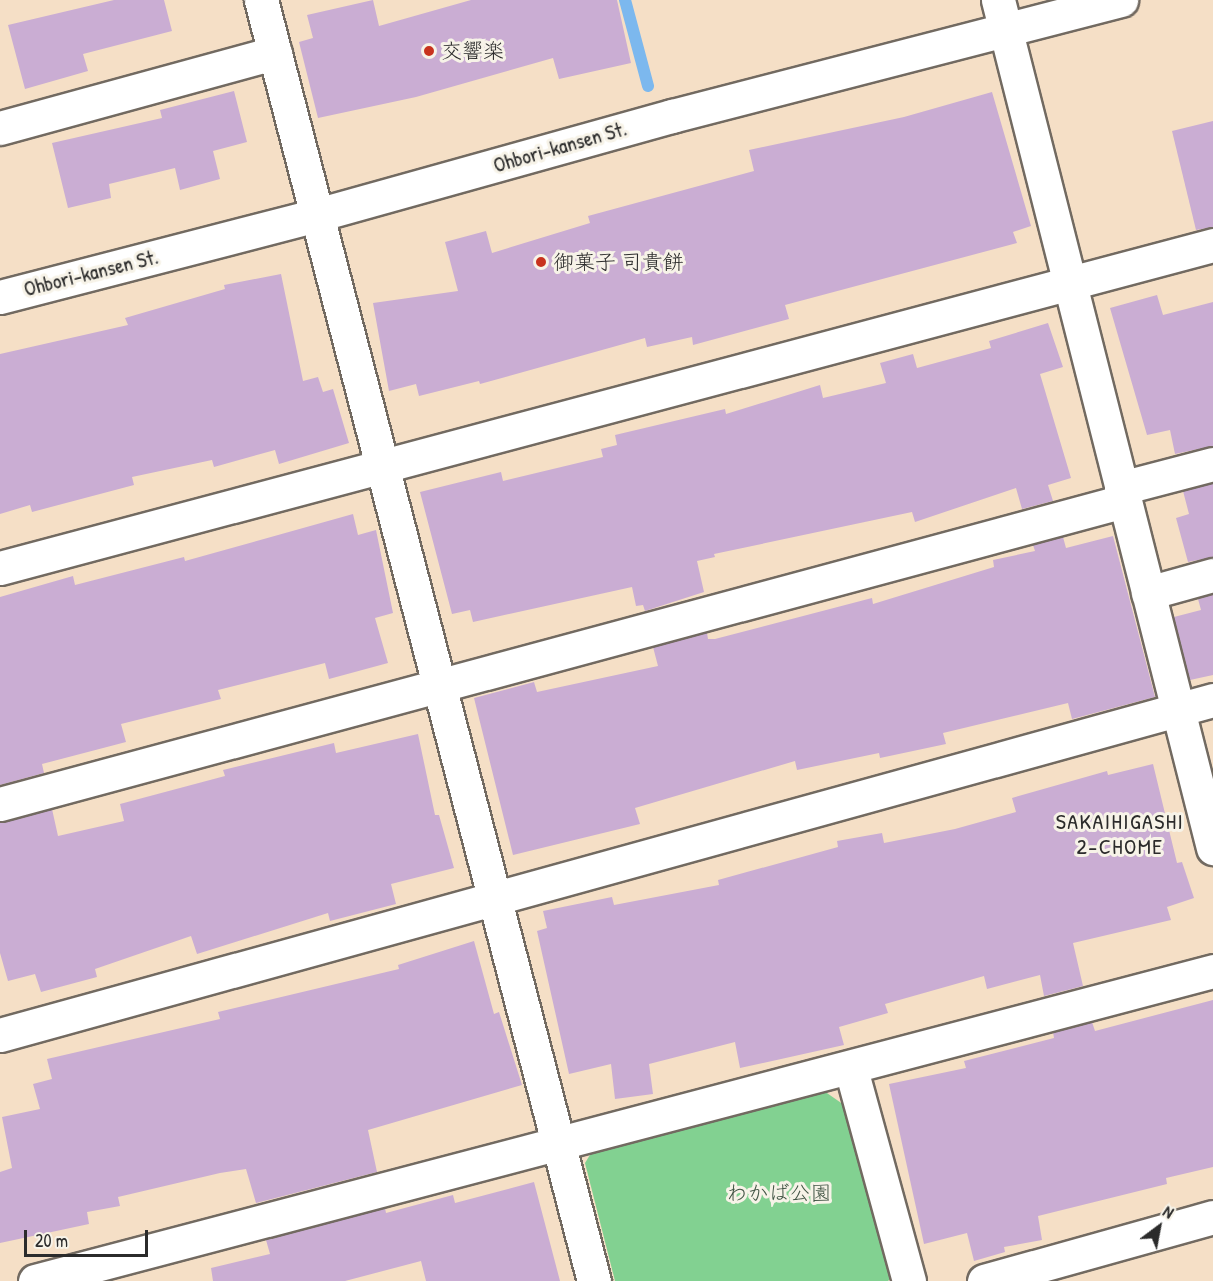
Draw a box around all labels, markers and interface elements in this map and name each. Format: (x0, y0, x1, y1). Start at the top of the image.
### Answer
place label: 交響楽 (441, 38, 504, 64)
marker: 交響楽 (422, 44, 436, 58)
street label: Ohbori-kansen St. (490, 116, 630, 178)
street label: Ohbori-kansen St. (21, 244, 161, 302)
place label: 御菓子 司貴餅 (553, 249, 684, 275)
marker: 御菓子 司貴餅 (534, 255, 548, 269)
district label: SAKAIHIGASHI 2-CHOME (1056, 808, 1184, 860)
park label: わかば公園 (727, 1180, 831, 1206)
north arrow (1129, 1197, 1189, 1257)
text: N (1159, 1200, 1178, 1223)
scale bar (27, 1218, 152, 1256)
text: 20 m (35, 1228, 68, 1253)

